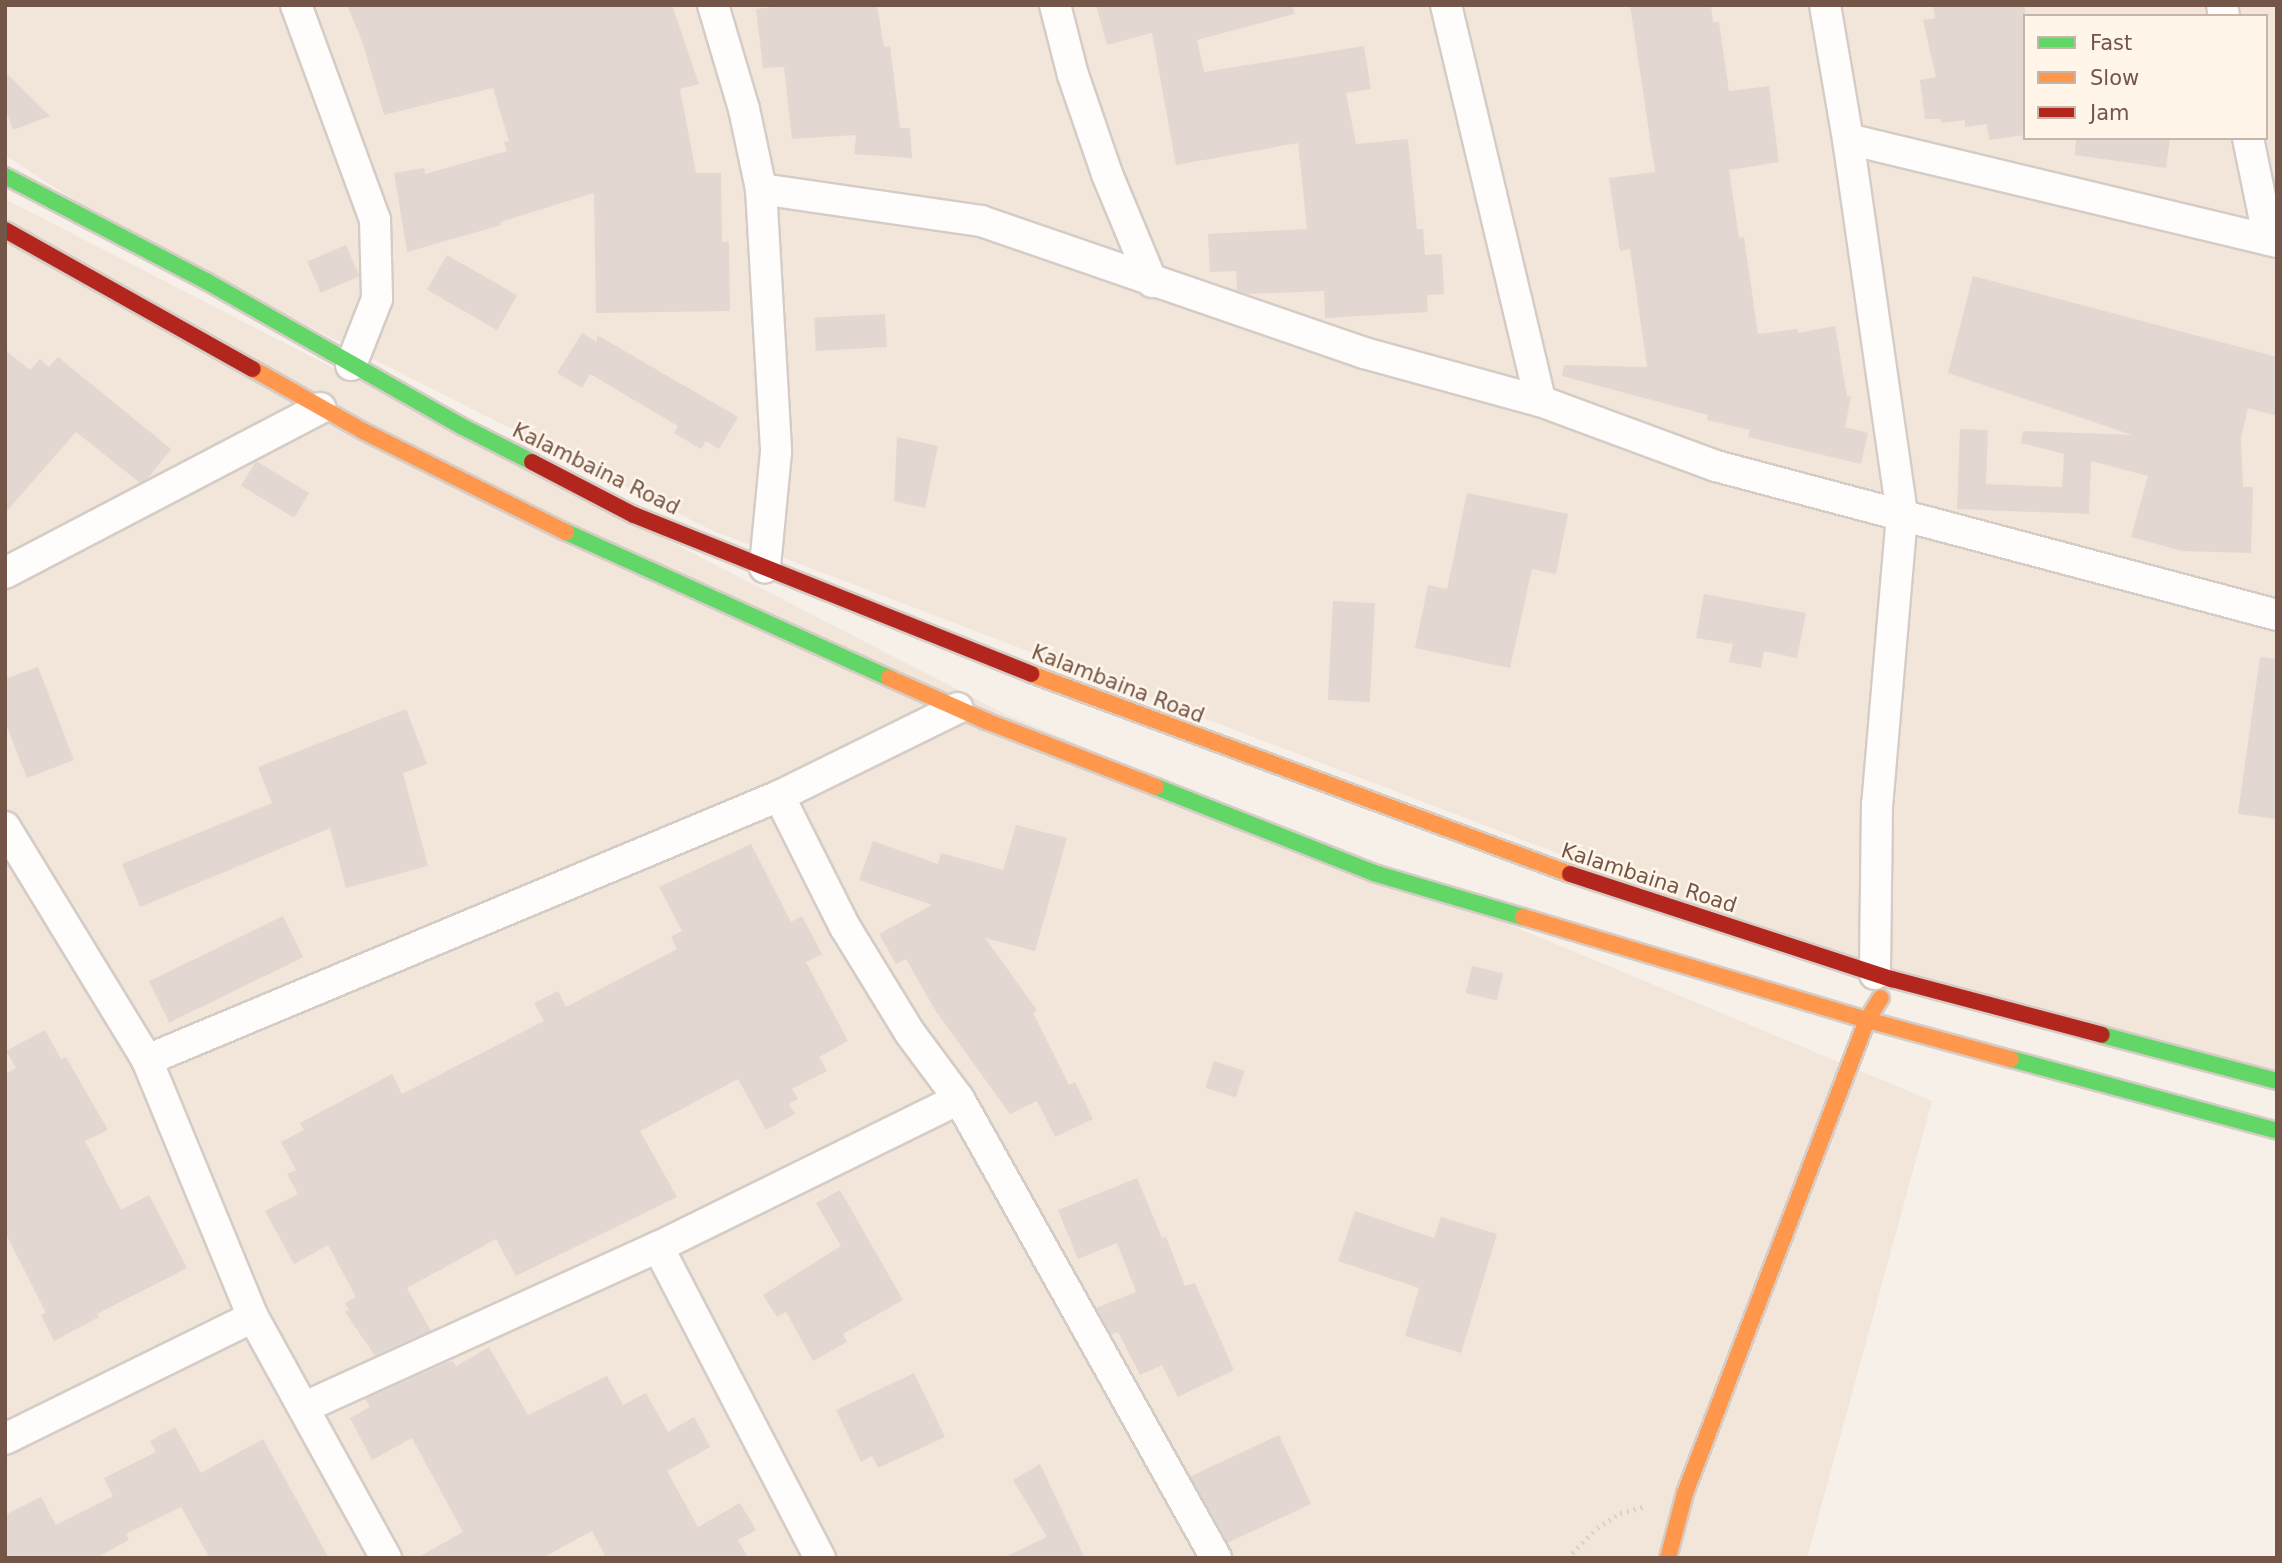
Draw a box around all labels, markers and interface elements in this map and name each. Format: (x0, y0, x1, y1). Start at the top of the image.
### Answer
legend (2023, 14, 2268, 140)
text: Fast (2090, 31, 2132, 55)
text: Slow (2090, 66, 2139, 90)
text: Jam (2090, 101, 2130, 125)
street label: Kalambaina Road (508, 418, 684, 520)
street label: Kalambaina Road (1028, 639, 1208, 729)
street label: Kalambaina Road (1558, 838, 1740, 918)

